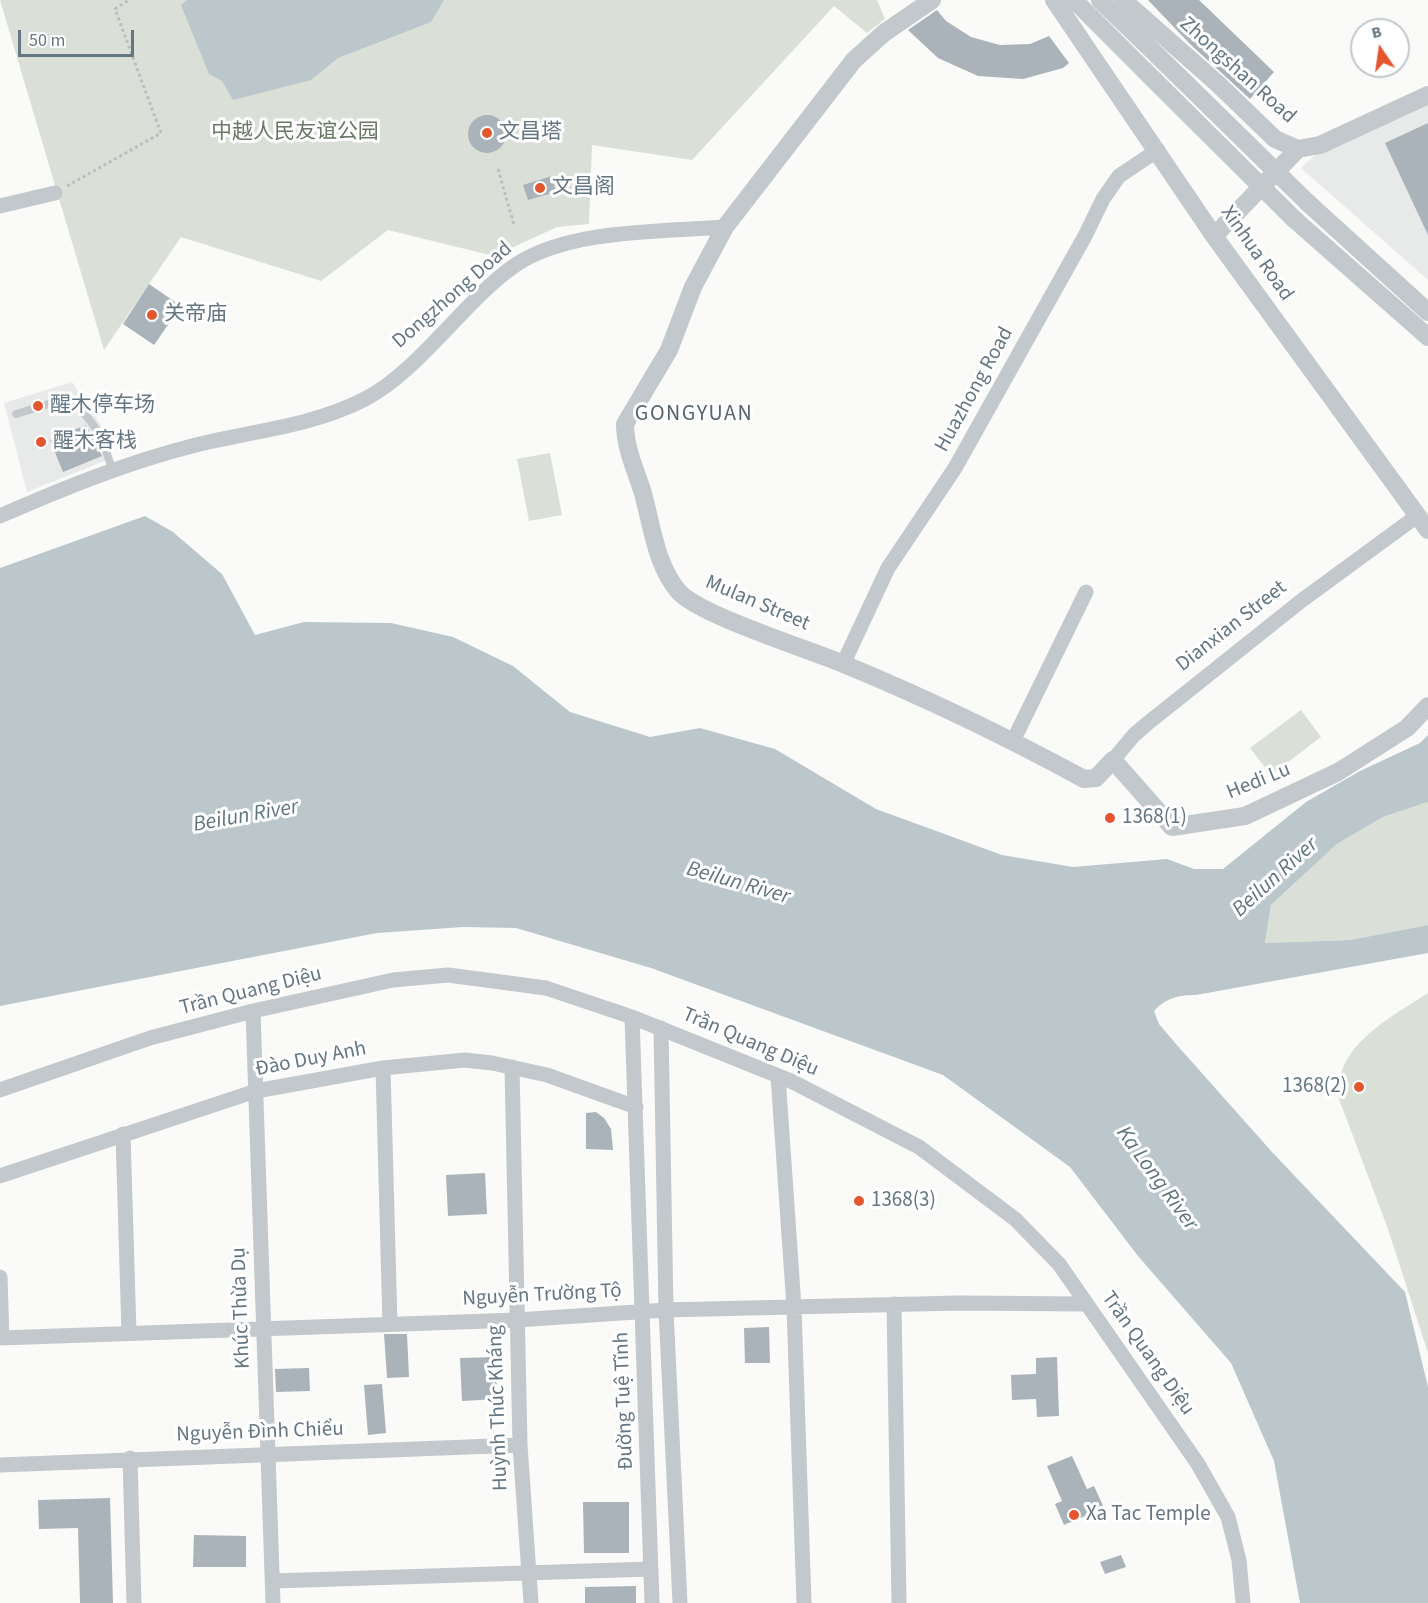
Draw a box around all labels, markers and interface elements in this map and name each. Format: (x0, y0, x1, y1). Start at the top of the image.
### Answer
street label: Zhongshan Road (1174, 12, 1300, 130)
scale bar (21, 18, 136, 56)
north arrow (1350, 18, 1410, 78)
text: B (1369, 21, 1384, 44)
text: 50 m (29, 28, 65, 53)
park label: 中越人民友谊公园 (211, 120, 379, 146)
place label: 文昌塔 (499, 120, 562, 146)
marker: 文昌塔 (480, 126, 494, 140)
place label: 文昌阁 (552, 175, 615, 201)
marker: 文昌阁 (533, 181, 547, 195)
street label: Xinhua Road (1214, 202, 1298, 306)
street label: Dongzhong Doad (388, 237, 518, 355)
place label: 关帝庙 (164, 302, 227, 328)
marker: 关帝庙 (145, 308, 159, 322)
street label: Huazhong Road (930, 323, 1020, 457)
place label: 醒木停车场 (50, 393, 155, 419)
marker: 醒木停车场 (31, 399, 45, 413)
district label: GONGYUAN (635, 402, 753, 428)
place label: 醒木客栈 (53, 429, 137, 455)
marker: 醒木客栈 (34, 435, 48, 449)
street label: Mulan Street (701, 571, 813, 637)
street label: Dianxian Street (1172, 576, 1292, 678)
street label: Hedi Lu (1223, 758, 1295, 806)
water label: Beilun River (191, 795, 301, 839)
place label: 1368(1) (1122, 805, 1187, 831)
marker: 1368(1) (1103, 811, 1117, 825)
water label: Beilun River (1228, 833, 1324, 923)
water label: Beilun River (683, 857, 793, 911)
street label: Trần Quang Diệu (177, 962, 325, 1022)
street label: Trần Quang Diệu (678, 1003, 822, 1083)
street label: Đào Duy Anh (254, 1037, 368, 1083)
place label: 1368(2) (1282, 1074, 1347, 1100)
marker: 1368(2) (1352, 1080, 1366, 1094)
water label: Ka Long River (1109, 1122, 1203, 1236)
place label: 1368(3) (871, 1188, 936, 1214)
marker: 1368(3) (852, 1194, 866, 1208)
street label: Khúc Thừa Dụ (227, 1247, 257, 1369)
street label: Nguyễn Trường Tộ (462, 1279, 622, 1313)
street label: Trần Quang Diệu (1095, 1287, 1199, 1421)
street label: Huỳnh Thúc Kháng (484, 1325, 514, 1491)
street label: Đường Tuệ Tĩnh (610, 1332, 640, 1470)
street label: Nguyễn Đình Chiểu (176, 1417, 344, 1449)
place label: Xa Tac Temple (1086, 1502, 1211, 1528)
marker: Xa Tac Temple (1067, 1508, 1081, 1522)

